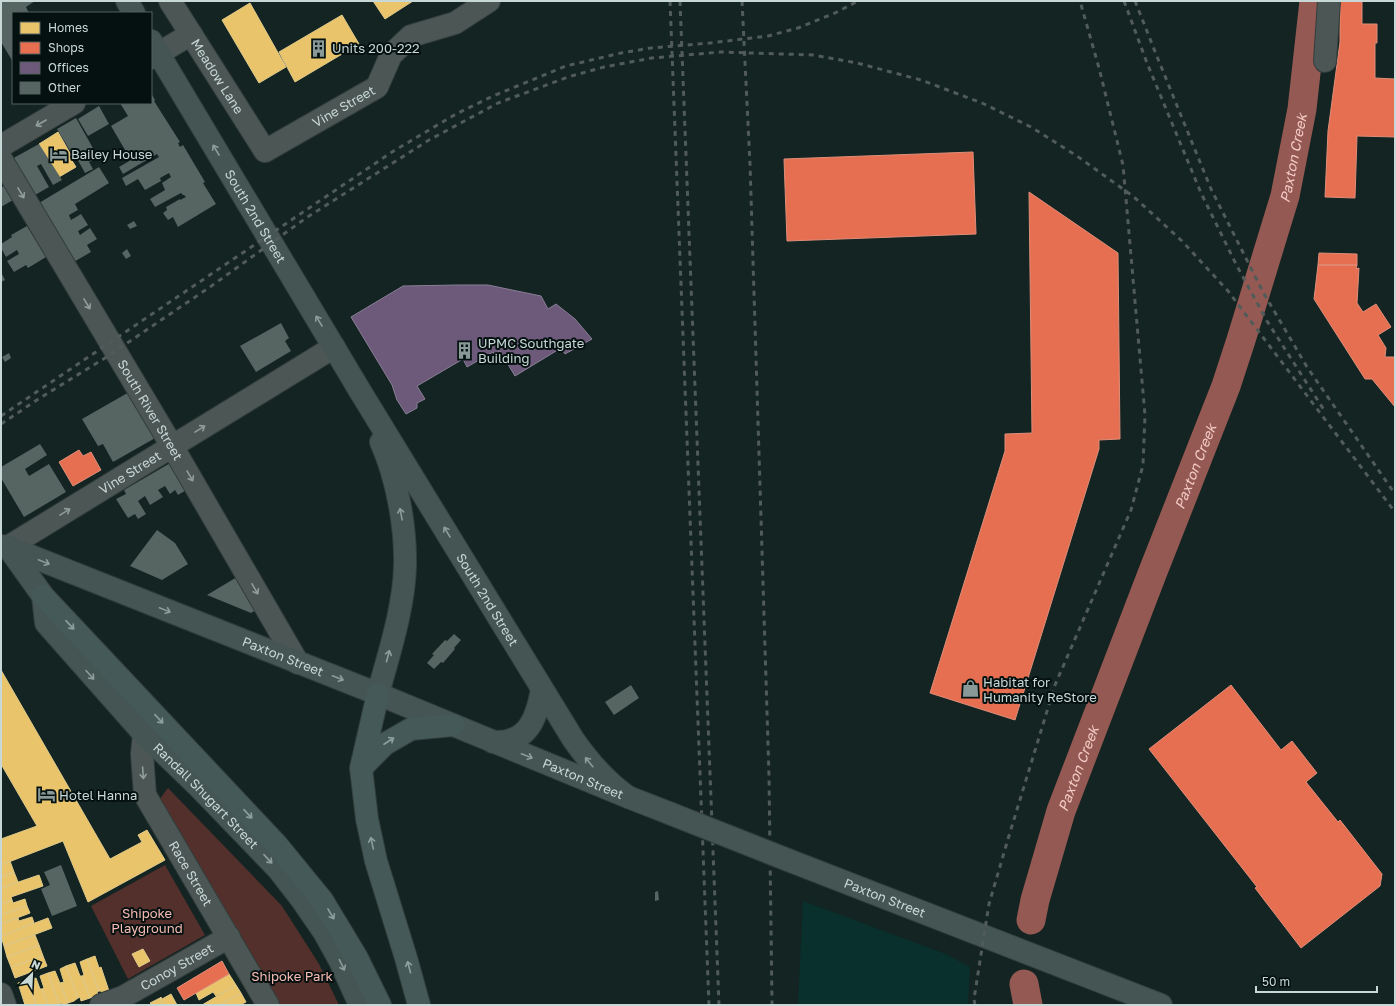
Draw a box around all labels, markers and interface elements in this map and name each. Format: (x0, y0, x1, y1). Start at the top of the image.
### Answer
legend (12, 12, 152, 104)
text: Homes (48, 20, 88, 35)
street label: Meadow Lane (188, 36, 247, 117)
building icon: Units 200-222 (309, 38, 329, 58)
text: Shops (48, 40, 84, 55)
place label: Units 200-222 (332, 40, 420, 56)
text: Offices (48, 60, 89, 75)
text: Other (48, 80, 81, 95)
street label: Vine Street (309, 82, 378, 130)
water label: Paxton Creek (1275, 110, 1310, 204)
one-way arrow (35, 119, 47, 127)
hotel icon: Bailey House (48, 144, 68, 164)
one-way arrow (212, 144, 220, 156)
place label: Bailey House (71, 146, 152, 162)
street label: South 2nd Street (222, 167, 290, 266)
one-way arrow (17, 187, 25, 199)
one-way arrow (84, 298, 92, 310)
one-way arrow (314, 315, 322, 327)
place label: UPMC Southgate Building (478, 335, 584, 366)
building icon: UPMC Southgate Building (455, 340, 475, 360)
street label: South River Street (114, 357, 186, 463)
water label: Paxton Creek (1170, 419, 1220, 511)
one-way arrow (194, 425, 206, 433)
street label: Vine Street (96, 447, 164, 497)
one-way arrow (186, 470, 194, 482)
one-way arrow (59, 508, 71, 516)
one-way arrow (397, 508, 405, 521)
one-way arrow (442, 526, 450, 538)
street label: South 2nd Street (453, 550, 522, 649)
one-way arrow (38, 558, 50, 566)
one-way arrow (251, 583, 259, 595)
one-way arrow (159, 606, 171, 614)
one-way arrow (65, 620, 75, 630)
street label: Paxton Street (240, 633, 326, 680)
one-way arrow (385, 650, 392, 663)
one-way arrow (86, 669, 95, 680)
place label: Habitat for Humanity ReStore (983, 674, 1097, 705)
one-way arrow (331, 675, 343, 683)
shop icon: Habitat for Humanity ReStore (960, 679, 980, 699)
one-way arrow (154, 714, 163, 724)
water label: Paxton Creek (1053, 721, 1102, 813)
one-way arrow (383, 737, 395, 745)
street label: Randall Shugart Street (150, 739, 262, 852)
one-way arrow (521, 753, 533, 760)
street label: Paxton Street (540, 755, 626, 802)
one-way arrow (585, 756, 594, 767)
one-way arrow (139, 766, 146, 779)
hotel icon: Hotel Hanna (36, 785, 56, 805)
place label: Hotel Hanna (59, 787, 137, 803)
one-way arrow (243, 809, 253, 819)
one-way arrow (368, 837, 376, 850)
street label: Race Street (166, 838, 216, 909)
one-way arrow (263, 854, 273, 864)
street label: Paxton Street (842, 875, 928, 921)
park label: Shipoke Playground (111, 905, 183, 936)
one-way arrow (327, 908, 335, 920)
street label: Conoy Street (137, 940, 216, 994)
north arrow (12, 954, 52, 994)
text: N (30, 957, 43, 972)
one-way arrow (338, 959, 346, 971)
one-way arrow (405, 961, 412, 974)
park label: Shipoke Park (251, 968, 333, 984)
scale bar (1256, 968, 1377, 994)
text: 50 m (1262, 974, 1290, 989)

